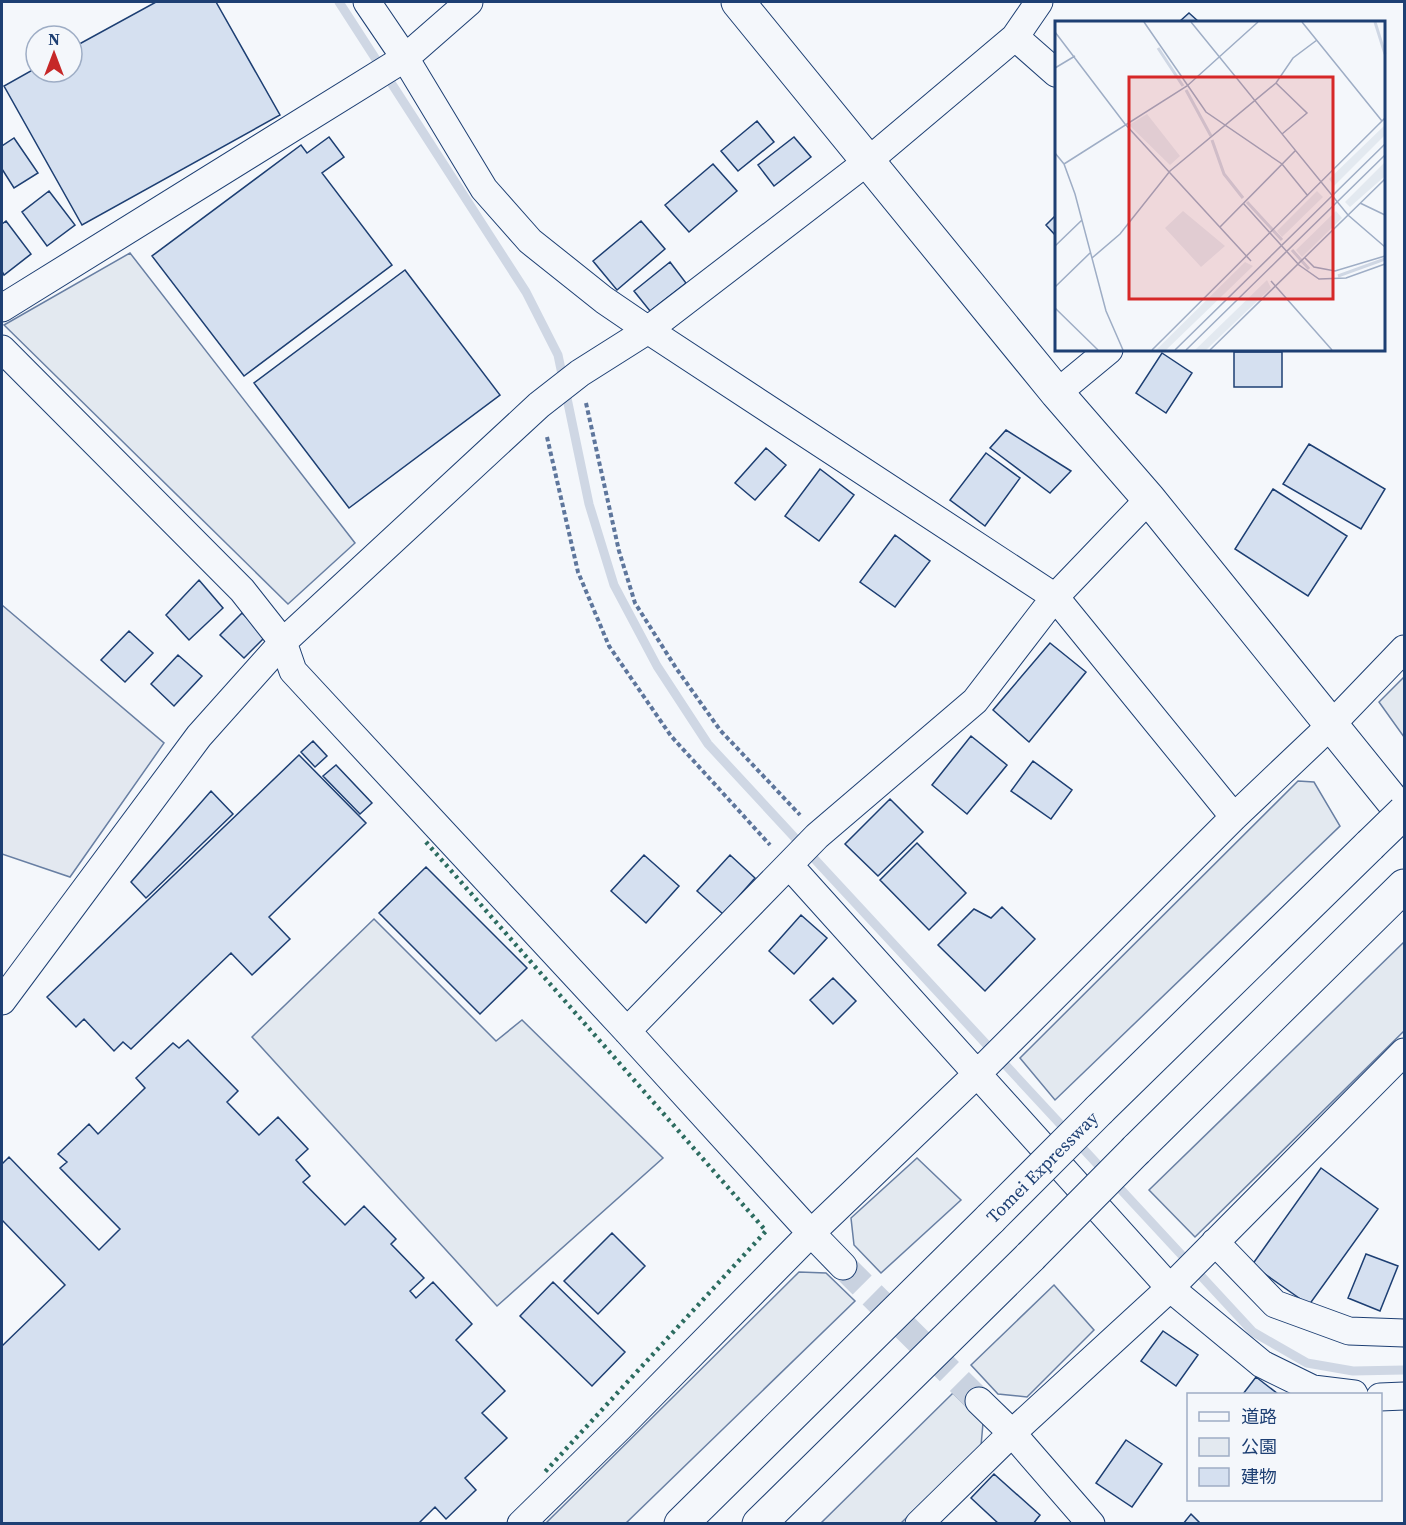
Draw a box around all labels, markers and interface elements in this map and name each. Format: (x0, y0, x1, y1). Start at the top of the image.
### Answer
inset map (1055, 21, 1385, 351)
north arrow (24, 24, 84, 84)
text: N (48, 28, 60, 50)
street label: Tomei Expressway (981, 1105, 1104, 1228)
legend (1187, 1393, 1382, 1501)
text: 道路 (1241, 1404, 1277, 1429)
text: 公園 (1241, 1434, 1277, 1459)
text: 建物 (1241, 1464, 1277, 1489)

